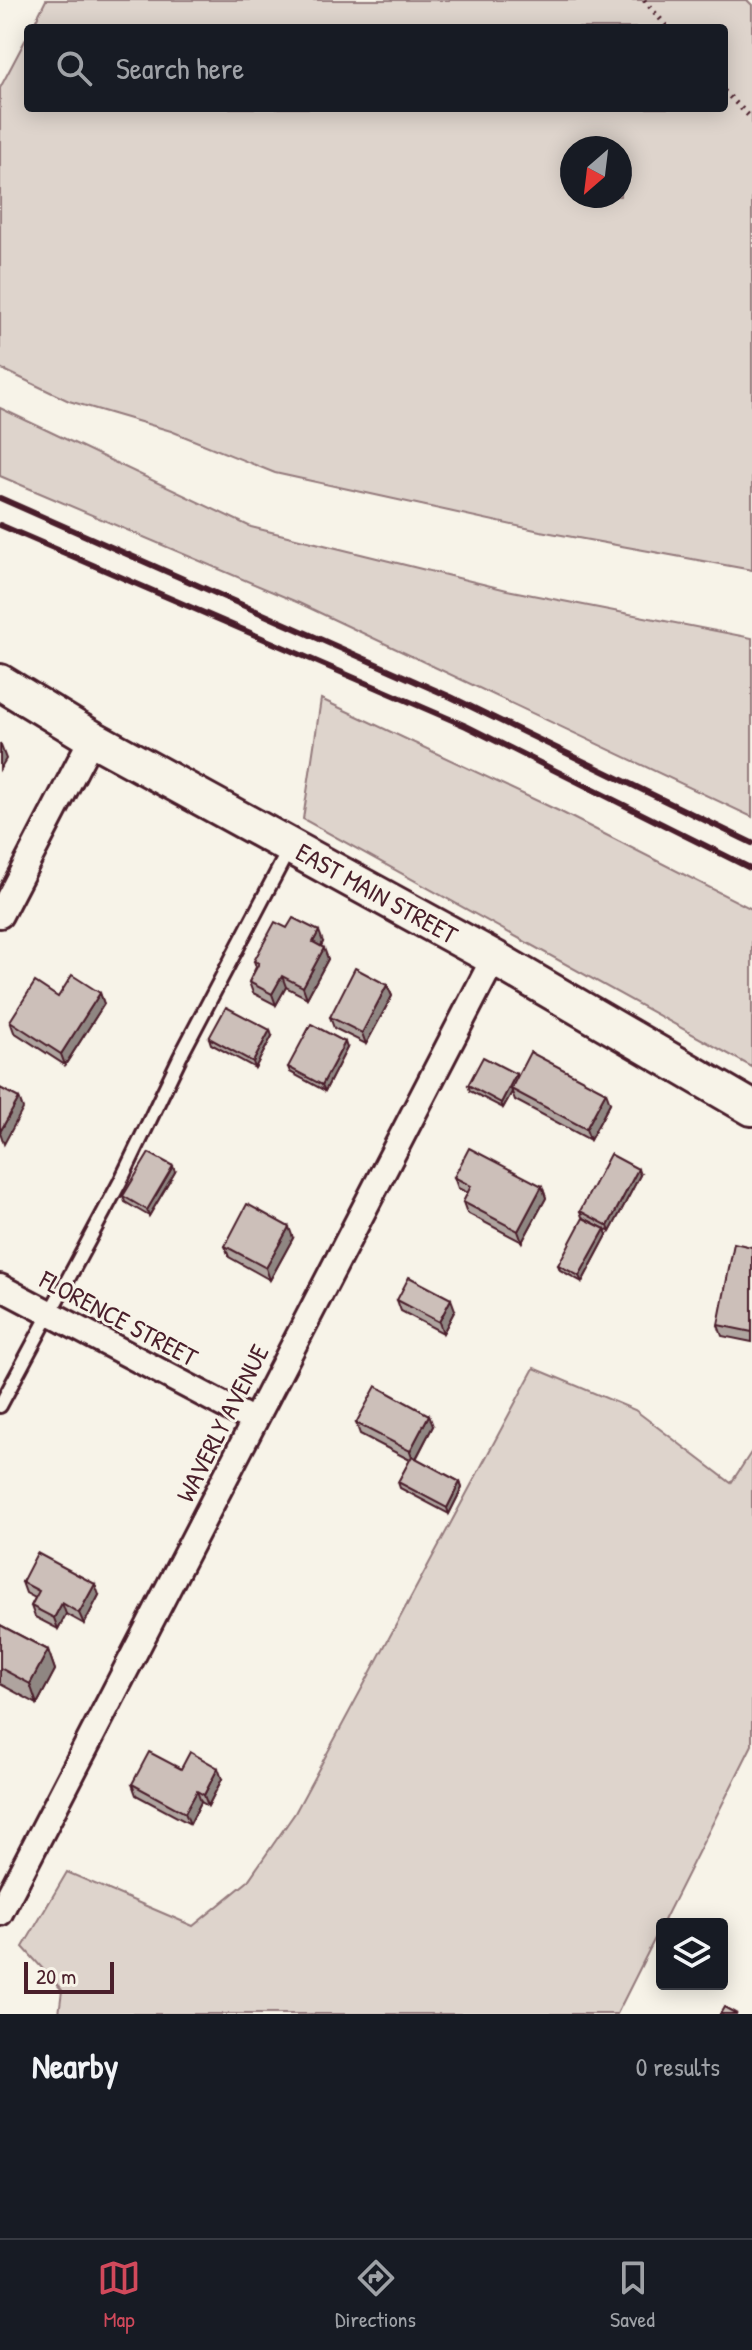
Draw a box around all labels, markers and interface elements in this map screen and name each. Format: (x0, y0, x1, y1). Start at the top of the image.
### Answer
search box (24, 24, 728, 112)
icon: search (52, 46, 96, 90)
text: Search here (116, 48, 244, 88)
north arrow (560, 136, 632, 208)
street label: EAST MAIN STREET (290, 834, 465, 952)
street label: FLORENCE STREET (33, 1261, 205, 1375)
street label: WAVERLY AVENUE (167, 1338, 277, 1508)
map controls (656, 1918, 728, 1990)
button: layers (656, 1918, 728, 1990)
scale bar (24, 1958, 114, 1994)
text: 20 m (36, 1961, 76, 1991)
text: Nearby (32, 2043, 118, 2089)
text: 0 results (636, 2049, 720, 2084)
tab: Map (97, 2256, 141, 2334)
tab: Directions (335, 2256, 416, 2334)
tab: Saved (610, 2256, 655, 2334)

